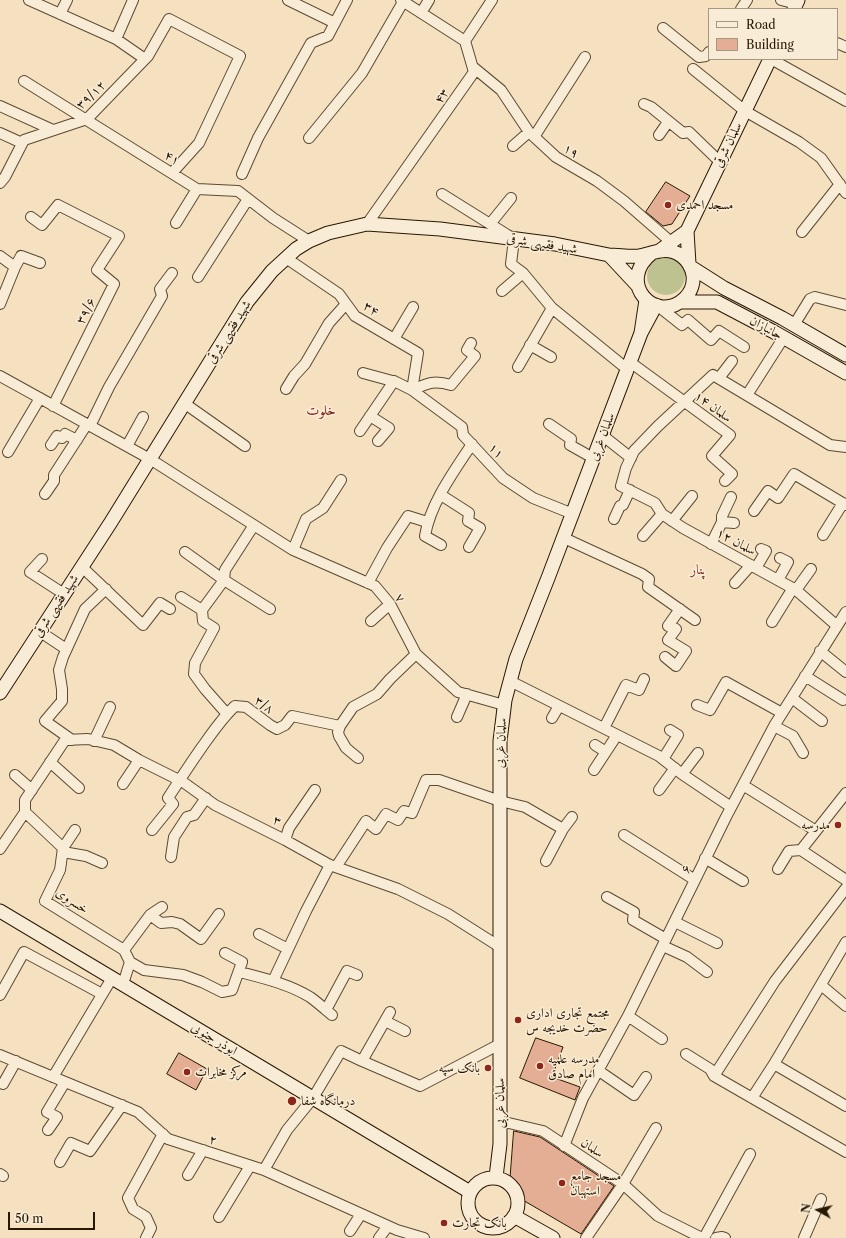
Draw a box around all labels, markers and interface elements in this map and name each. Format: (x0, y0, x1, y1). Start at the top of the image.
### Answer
legend (708, 8, 838, 60)
text: Road (746, 17, 776, 32)
text: Building (746, 37, 794, 52)
street label: ۳۹/۱۲ (73, 77, 109, 113)
street label: ۴۳ (431, 85, 453, 107)
street label: سلمان شرقی (710, 120, 746, 170)
street label: ۱۹ (560, 140, 582, 162)
street label: ۴۱ (161, 147, 183, 169)
place label: مسجد احمدی (676, 197, 733, 213)
marker: مسجد احمدی (663, 200, 673, 210)
street label: شهید فقیهی شرقی (505, 231, 579, 257)
street label: ۳۹/۶ (73, 295, 99, 327)
street label: شهید فقیهی شرقی (203, 298, 255, 366)
street label: ۳۴ (360, 298, 382, 320)
street label: جانبازان (747, 313, 785, 343)
street label: سلمان ۱۴ (691, 388, 735, 426)
district label: خلوت (306, 403, 336, 419)
street label: سلمان غربی (586, 411, 618, 463)
street label: ۱۱ (485, 440, 507, 462)
street label: سلمان ۱۲ (714, 525, 758, 559)
district label: پنار (690, 562, 706, 578)
street label: شهید فقیهی شرقی (30, 572, 82, 640)
street label: ۷ (391, 591, 409, 605)
street label: ۳/۸ (251, 693, 277, 717)
street label: سلمان غربی (492, 717, 510, 769)
street label: ۳ (270, 812, 284, 830)
place label: مدرسه (801, 817, 830, 833)
marker: مدرسه (833, 820, 843, 830)
street label: ۶ (677, 862, 695, 876)
street label: خسروی (53, 885, 91, 917)
place label: مجتمع تجاری اداری حضرت خدیجه س (526, 1005, 609, 1036)
marker: مجتمع تجاری اداری حضرت خدیجه س (513, 1015, 523, 1025)
street label: ابوذر جنوبی (188, 1019, 240, 1059)
place label: مدرسه علمیه امام صادق (548, 1051, 599, 1082)
place label: بانک سپه (438, 1060, 480, 1076)
marker: مدرسه علمیه امام صادق (535, 1061, 545, 1071)
marker: بانک سپه (483, 1063, 493, 1073)
place label: مرکز مخابرات (195, 1064, 247, 1080)
marker: مرکز مخابرات (182, 1067, 192, 1077)
street label: سلمان غربی (492, 1078, 508, 1128)
place label: درمانگاه شفا (301, 1093, 355, 1109)
marker: درمانگاه شفا (286, 1095, 298, 1107)
street label: ۲ (207, 1131, 219, 1149)
street label: سلمان (578, 1135, 606, 1161)
place label: مسجد جامع استهبان (570, 1168, 621, 1199)
marker: مسجد جامع استهبان (557, 1178, 567, 1188)
north arrow (798, 1190, 838, 1230)
text: N (799, 1203, 814, 1214)
scale bar (10, 1204, 97, 1230)
text: 50 m (15, 1211, 44, 1226)
place label: بانک تجارت (452, 1215, 507, 1231)
marker: بانک تجارت (439, 1218, 449, 1228)

